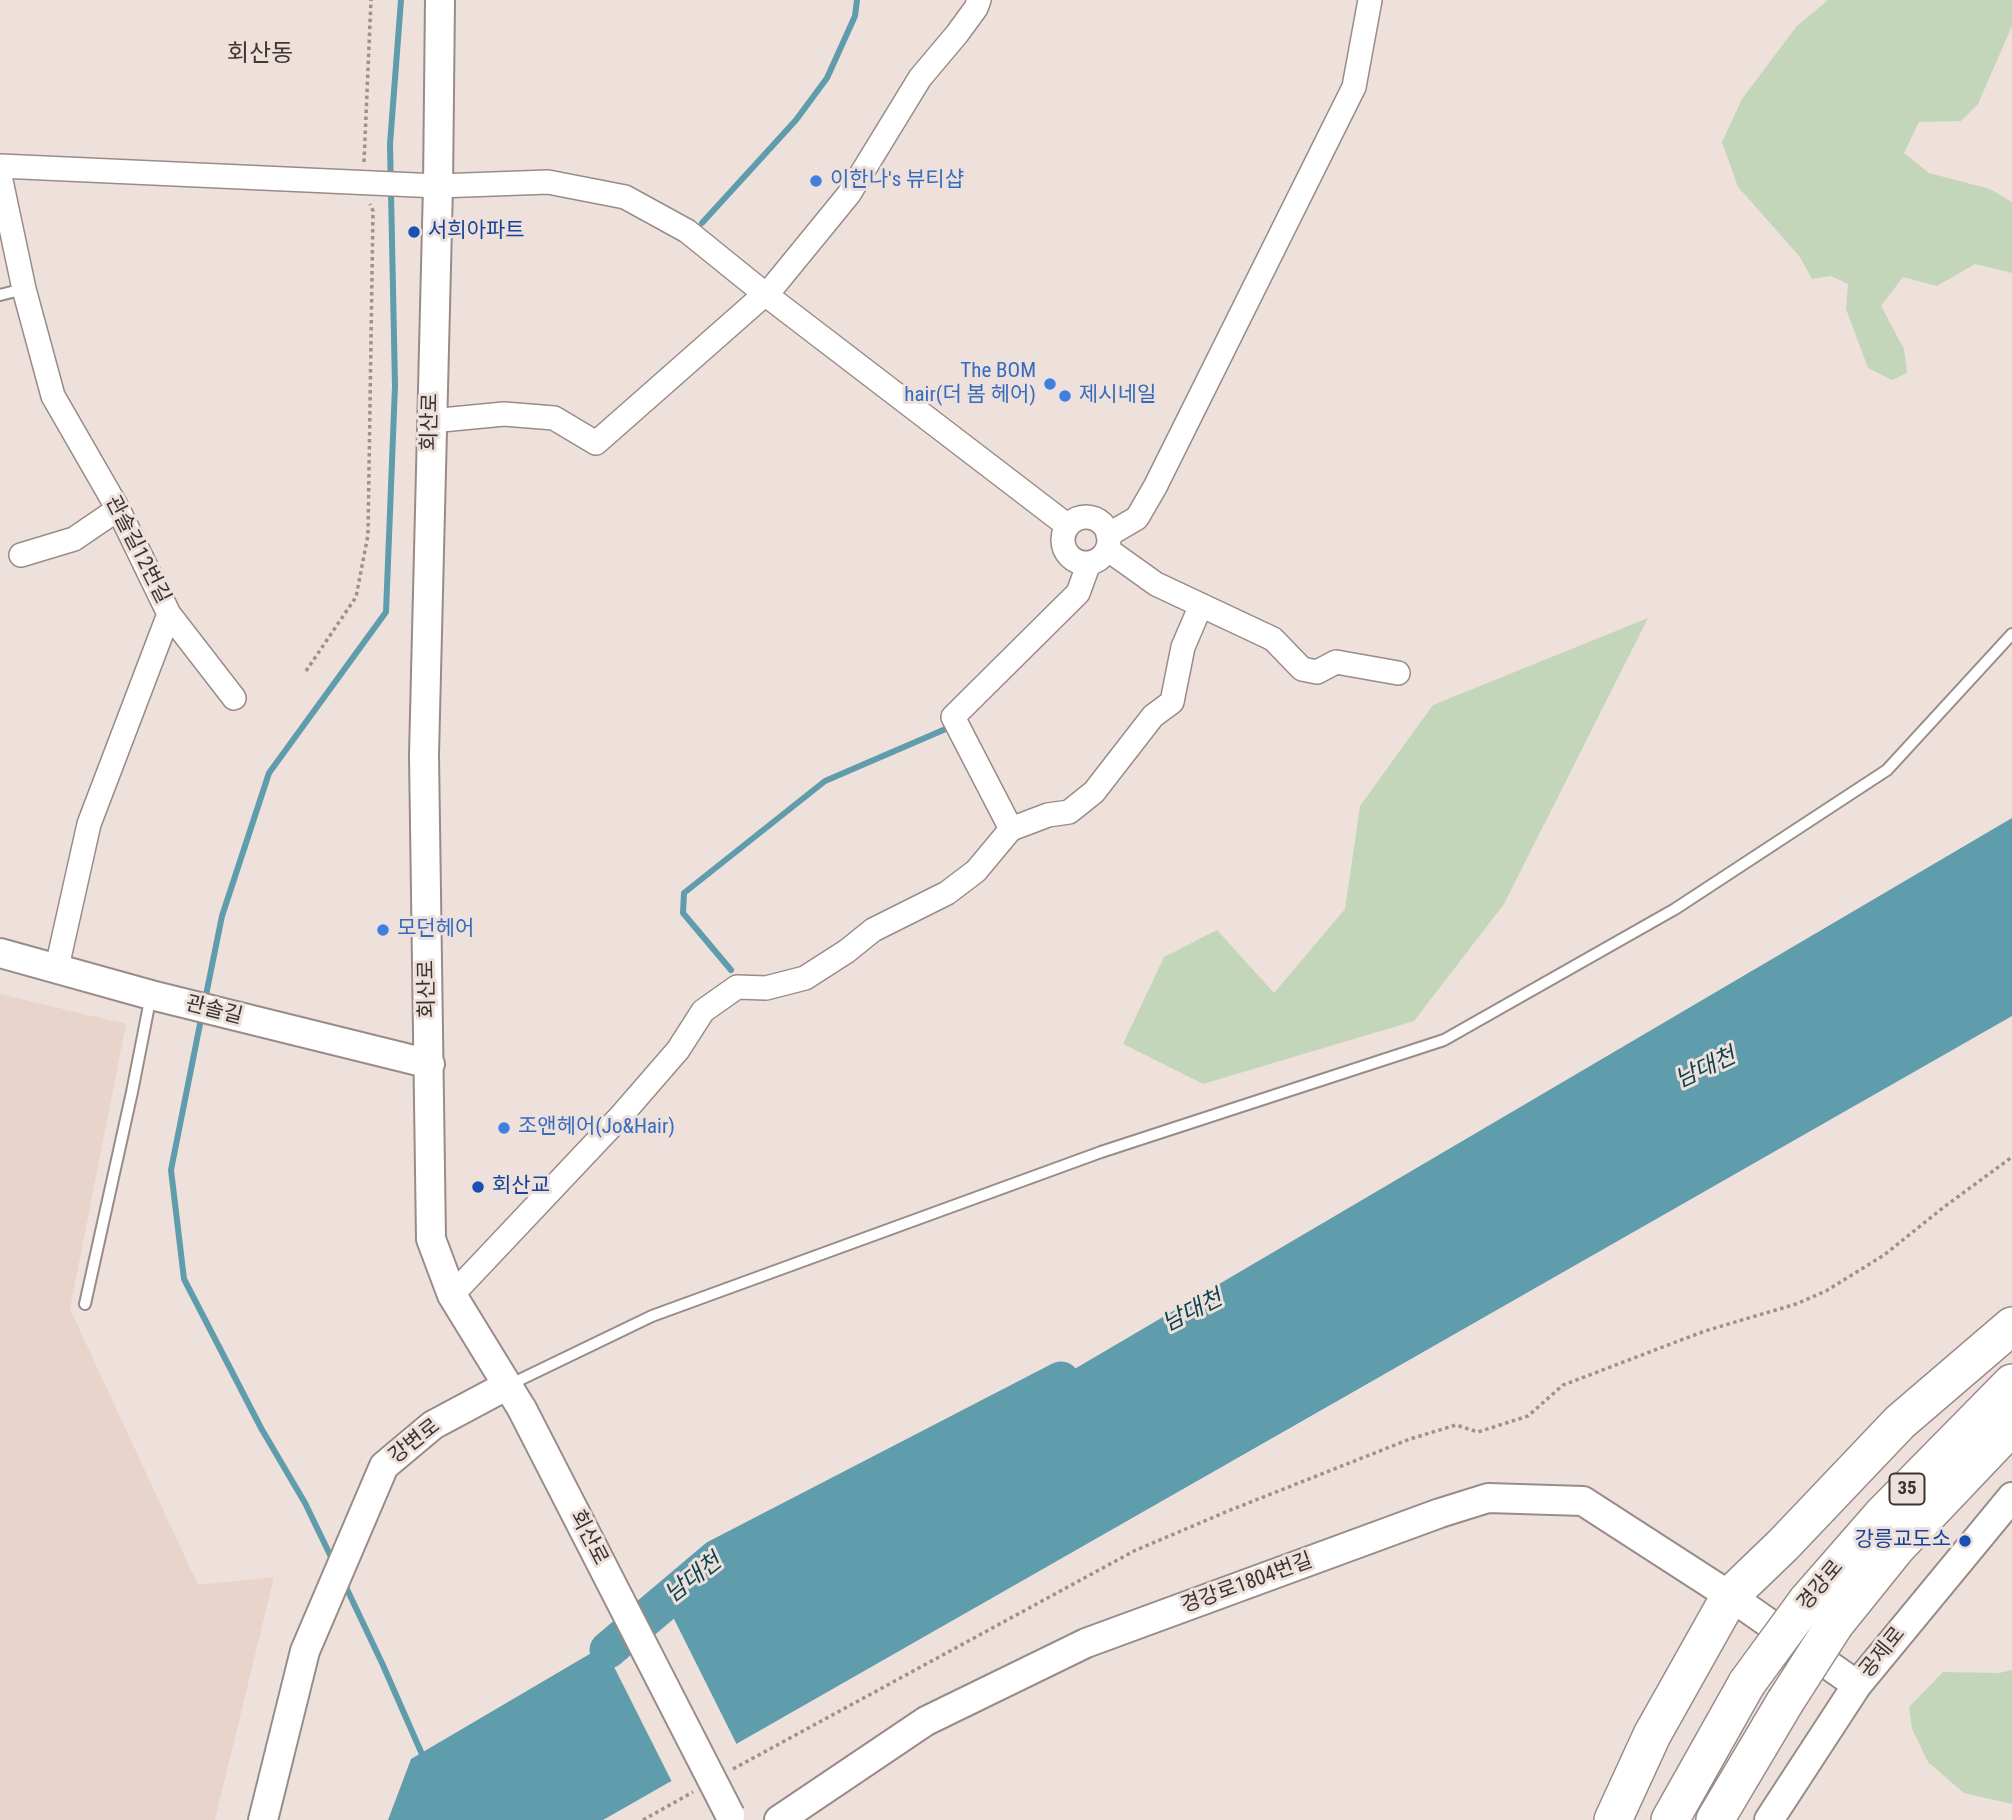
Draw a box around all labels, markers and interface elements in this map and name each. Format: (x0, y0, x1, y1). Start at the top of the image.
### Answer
district label: 회산동 (227, 41, 293, 69)
place label: 이한나's 뷰티샵 (830, 168, 964, 194)
marker: 이한나's 뷰티샵 (808, 173, 824, 189)
place label: 서희아파트 (428, 219, 525, 245)
marker: 서희아파트 (406, 224, 422, 240)
place label: The BOM hair(더 봄 헤어) (904, 359, 1036, 409)
marker: The BOM hair(더 봄 헤어) (1042, 376, 1058, 392)
place label: 제시네일 (1079, 383, 1156, 409)
marker: 제시네일 (1057, 388, 1073, 404)
street label: 회산로 (418, 393, 444, 451)
street label: 관솔길12번길 (99, 492, 175, 608)
place label: 모던헤어 (397, 917, 474, 943)
marker: 모던헤어 (375, 922, 391, 938)
street label: 회산로 (415, 960, 441, 1018)
street label: 관솔길 (183, 992, 245, 1030)
water label: 남대천 (1671, 1043, 1741, 1095)
place label: 조앤헤어(Jo&Hair) (518, 1115, 675, 1141)
marker: 조앤헤어(Jo&Hair) (496, 1120, 512, 1136)
place label: 회산교 (492, 1174, 550, 1200)
marker: 회산교 (470, 1179, 486, 1195)
water label: 남대천 (1158, 1285, 1228, 1339)
street label: 강변로 (384, 1414, 446, 1470)
road number: 35 (1890, 1474, 1924, 1504)
street label: 회산로 (564, 1506, 612, 1570)
place label: 강릉교도소 (1854, 1528, 1951, 1554)
marker: 강릉교도소 (1957, 1533, 1973, 1549)
water label: 남대천 (660, 1549, 728, 1609)
street label: 경강로1804번길 (1178, 1549, 1316, 1619)
street label: 경강로 (1793, 1556, 1849, 1616)
street label: 공제로 (1855, 1623, 1911, 1683)

